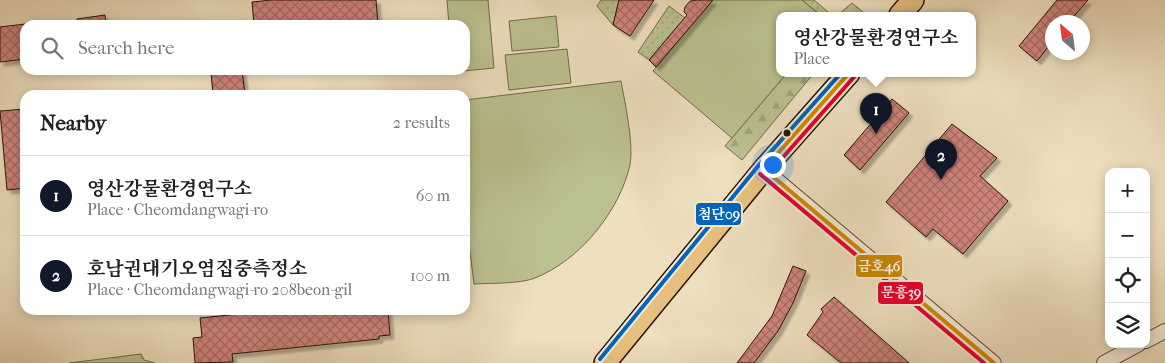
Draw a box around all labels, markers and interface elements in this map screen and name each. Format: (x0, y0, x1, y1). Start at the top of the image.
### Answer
popup (776, 12, 976, 77)
north arrow (1045, 15, 1090, 60)
search box (20, 20, 470, 75)
text: 영산강물환경연구소 (793, 27, 959, 49)
icon: search (38, 34, 66, 62)
text: Search here (78, 37, 174, 59)
text: Place (793, 49, 830, 68)
pin: 1 (860, 93, 892, 134)
text: Nearby (40, 111, 106, 135)
text: 2 results (393, 113, 450, 132)
unlabelled marker (782, 128, 792, 138)
pin: 2 (925, 139, 957, 180)
your location (760, 152, 786, 178)
map controls (1105, 168, 1150, 348)
button: + (1105, 168, 1150, 213)
text: 영산강물환경연구소 (87, 178, 252, 200)
text: 1 (53, 186, 59, 205)
text: 60 m (416, 186, 450, 205)
text: Place · Cheomdangwagi-ro (87, 200, 268, 219)
line badge: 첨단09 (695, 202, 742, 226)
text: 첨단09 (698, 206, 740, 223)
button: − (1105, 213, 1150, 258)
line badge: 금호46 (855, 254, 903, 278)
text: 호남권대기오염집중측정소 (87, 258, 307, 280)
text: 금호46 (858, 258, 901, 275)
button: locate (1105, 258, 1150, 303)
text: 2 (52, 266, 60, 285)
text: 100 m (410, 266, 450, 285)
text: Place · Cheomdangwagi-ro 208beon-gil (87, 280, 352, 299)
line badge: 문흥39 (877, 281, 924, 305)
text: 문흥39 (881, 284, 921, 301)
button: layers (1105, 303, 1150, 348)

